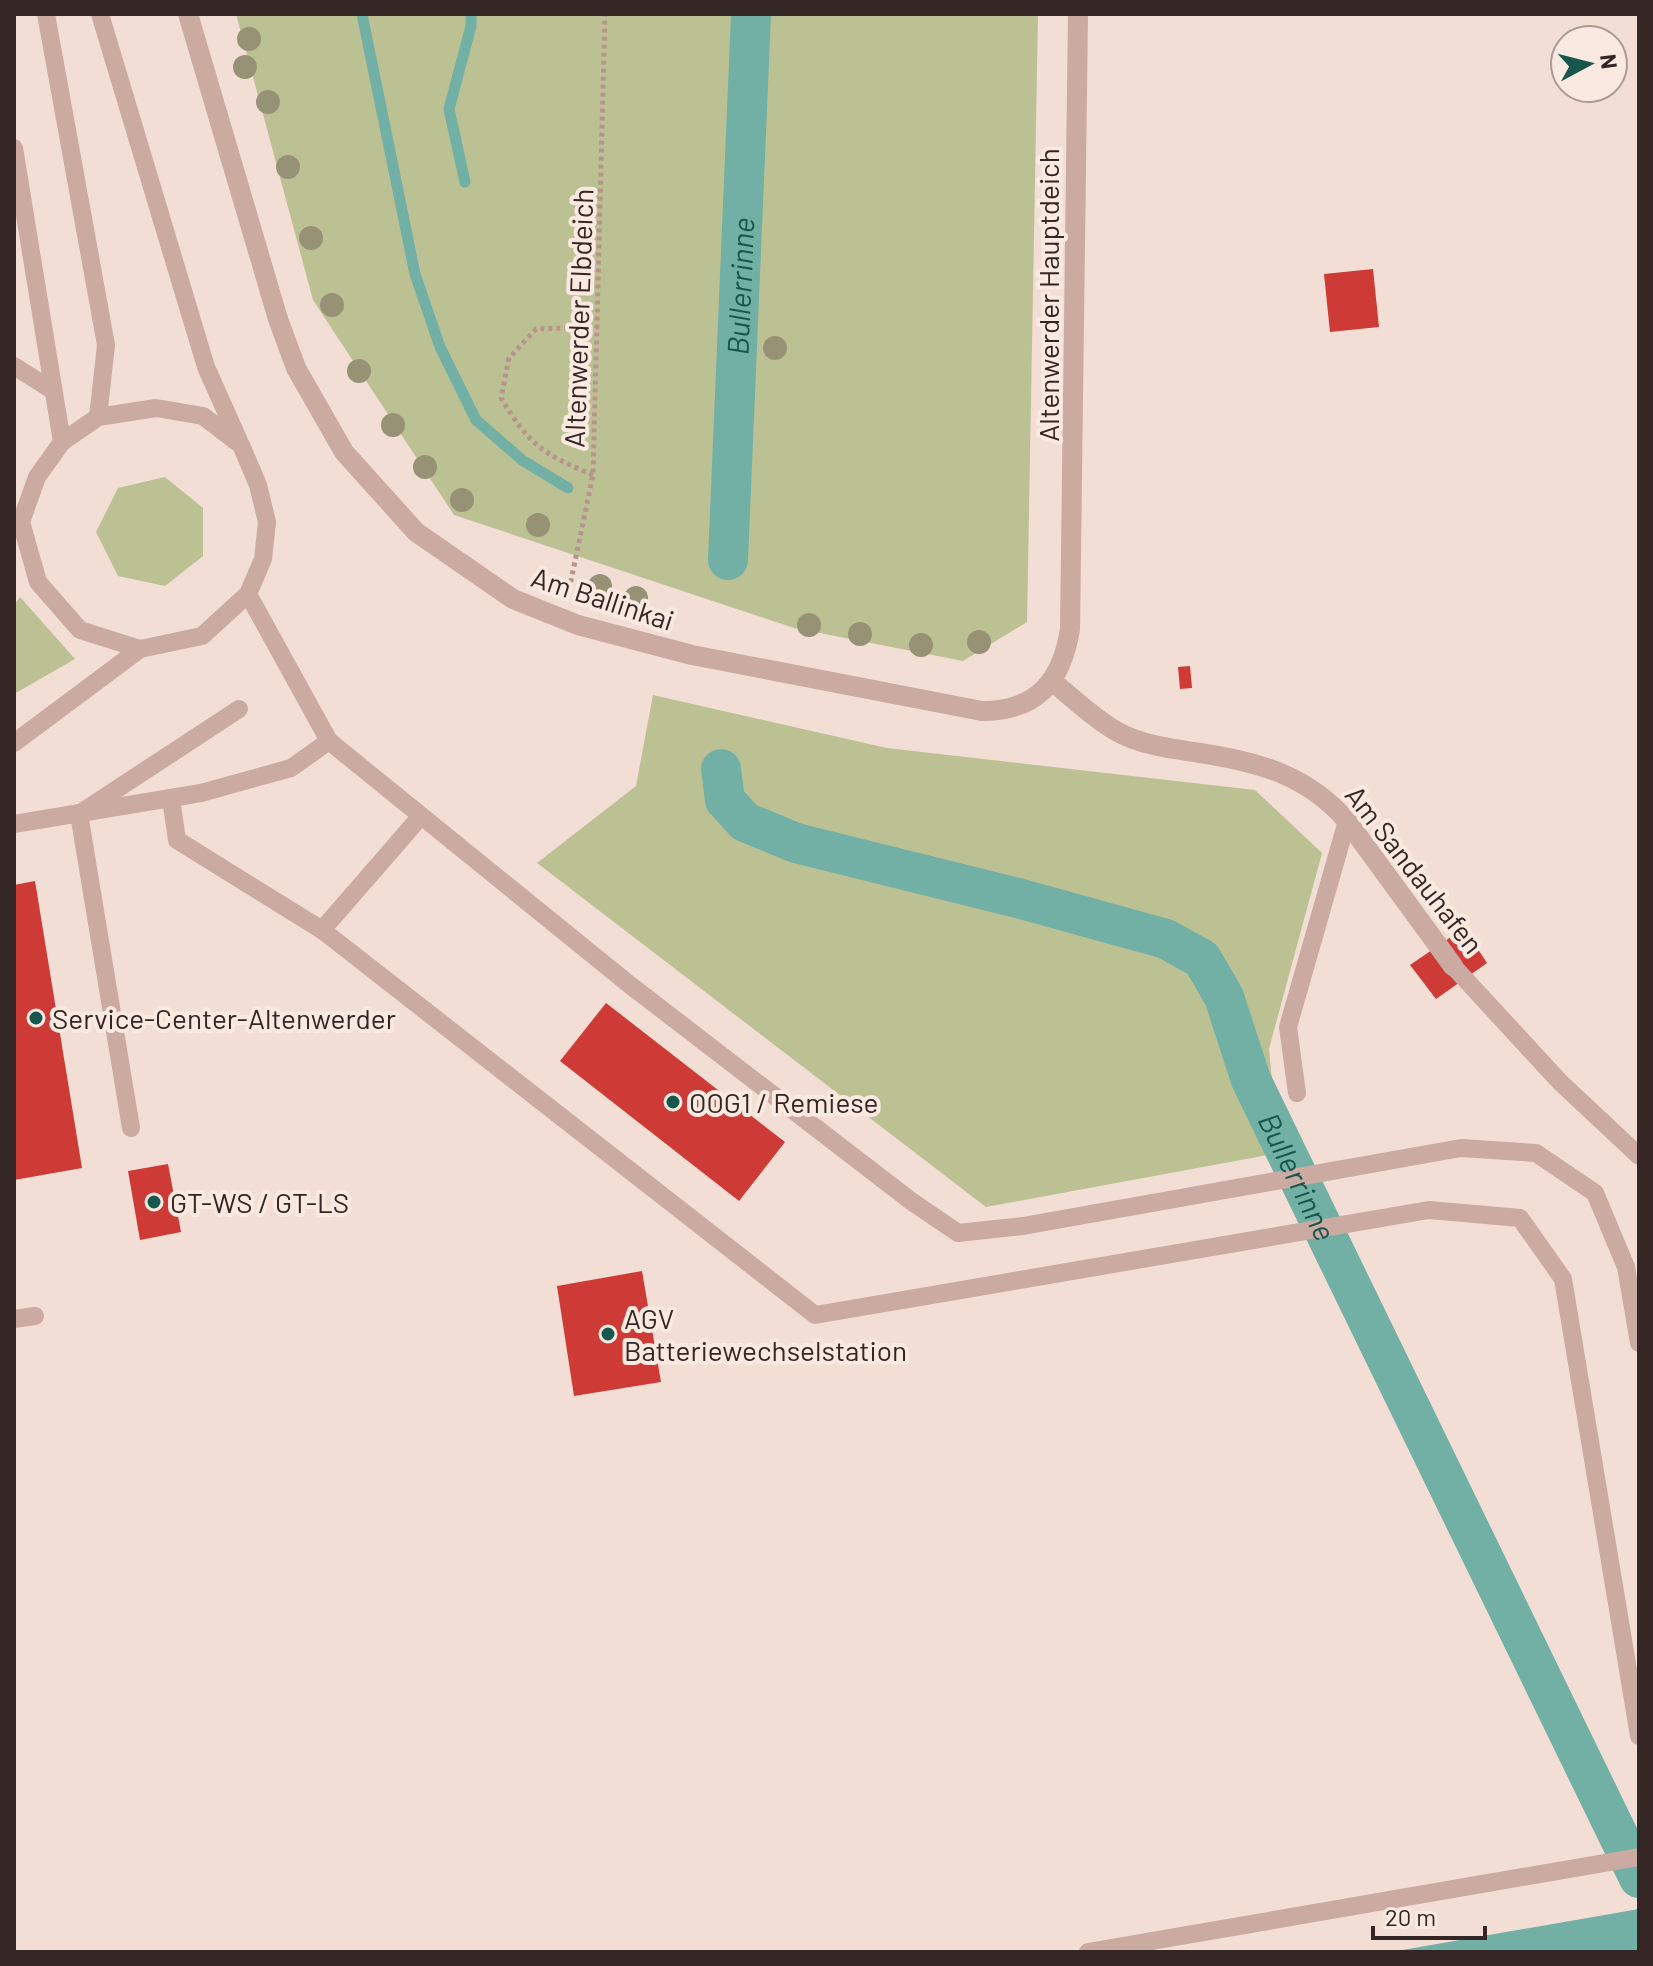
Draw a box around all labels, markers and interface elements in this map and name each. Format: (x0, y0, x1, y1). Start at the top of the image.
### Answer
north arrow (1549, 24, 1629, 104)
text: N (1596, 53, 1624, 70)
street label: Altenwerder Hauptdeich (1031, 148, 1065, 442)
street label: Altenwerder Elbdeich (556, 188, 600, 448)
water label: Bullerrinne (719, 217, 760, 356)
street label: Am Ballinkai (527, 559, 679, 637)
street label: Am Sandauhafen (1339, 778, 1491, 960)
place label: Service-Center-Altenwerder (52, 1001, 396, 1035)
marker: Service-Center-Altenwerder (27, 1009, 45, 1027)
place label: OOG1 / Remiese (689, 1085, 879, 1119)
marker: OOG1 / Remiese (664, 1093, 682, 1111)
water label: Bullerrinne (1252, 1107, 1344, 1246)
place label: GT-WS / GT-LS (170, 1185, 349, 1219)
marker: GT-WS / GT-LS (145, 1193, 163, 1211)
place label: AGV Batteriewechselstation (624, 1301, 907, 1367)
marker: AGV Batteriewechselstation (599, 1325, 617, 1343)
scale bar (1373, 1890, 1485, 1940)
text: 20 m (1385, 1902, 1436, 1931)

